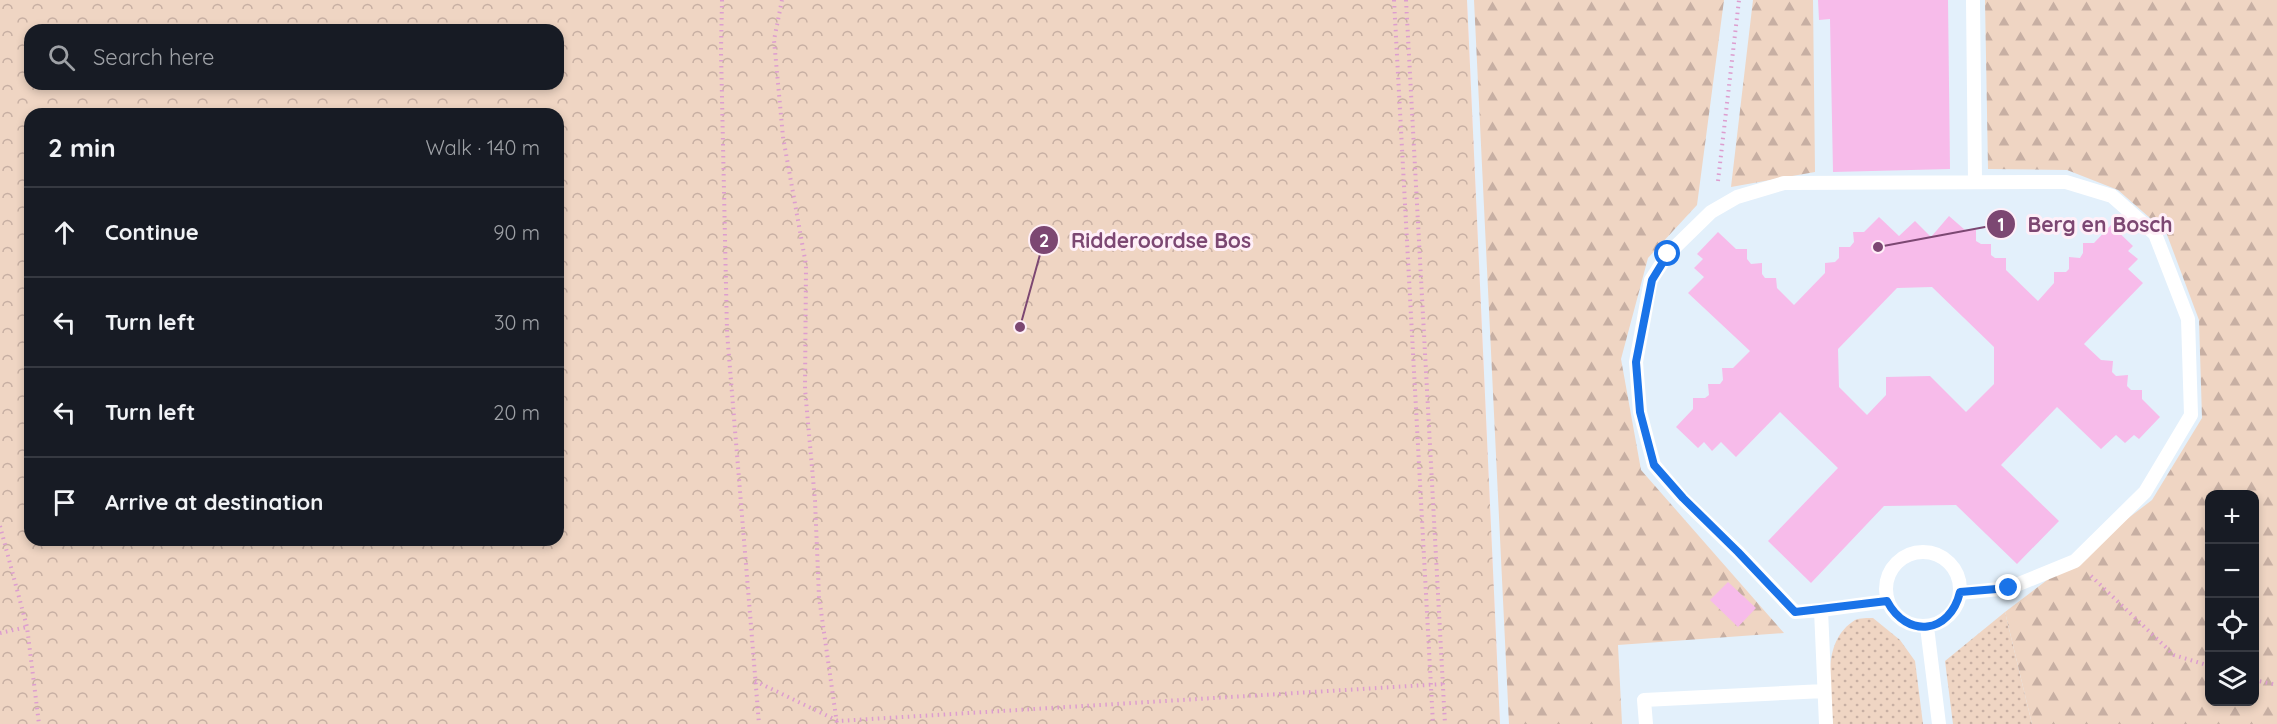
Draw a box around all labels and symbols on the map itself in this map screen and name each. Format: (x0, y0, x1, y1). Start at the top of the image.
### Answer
callout: Berg en Bosch (1986, 205, 2185, 244)
text: Berg en Bosch (2027, 211, 2173, 237)
text: 1 (1997, 213, 2005, 236)
callout: Ridderoordse Bos (1029, 221, 1263, 260)
text: Ridderoordse Bos (1071, 227, 1251, 253)
text: 2 (1039, 229, 1049, 252)
route start (1654, 240, 1680, 266)
route end (1995, 574, 2021, 600)

